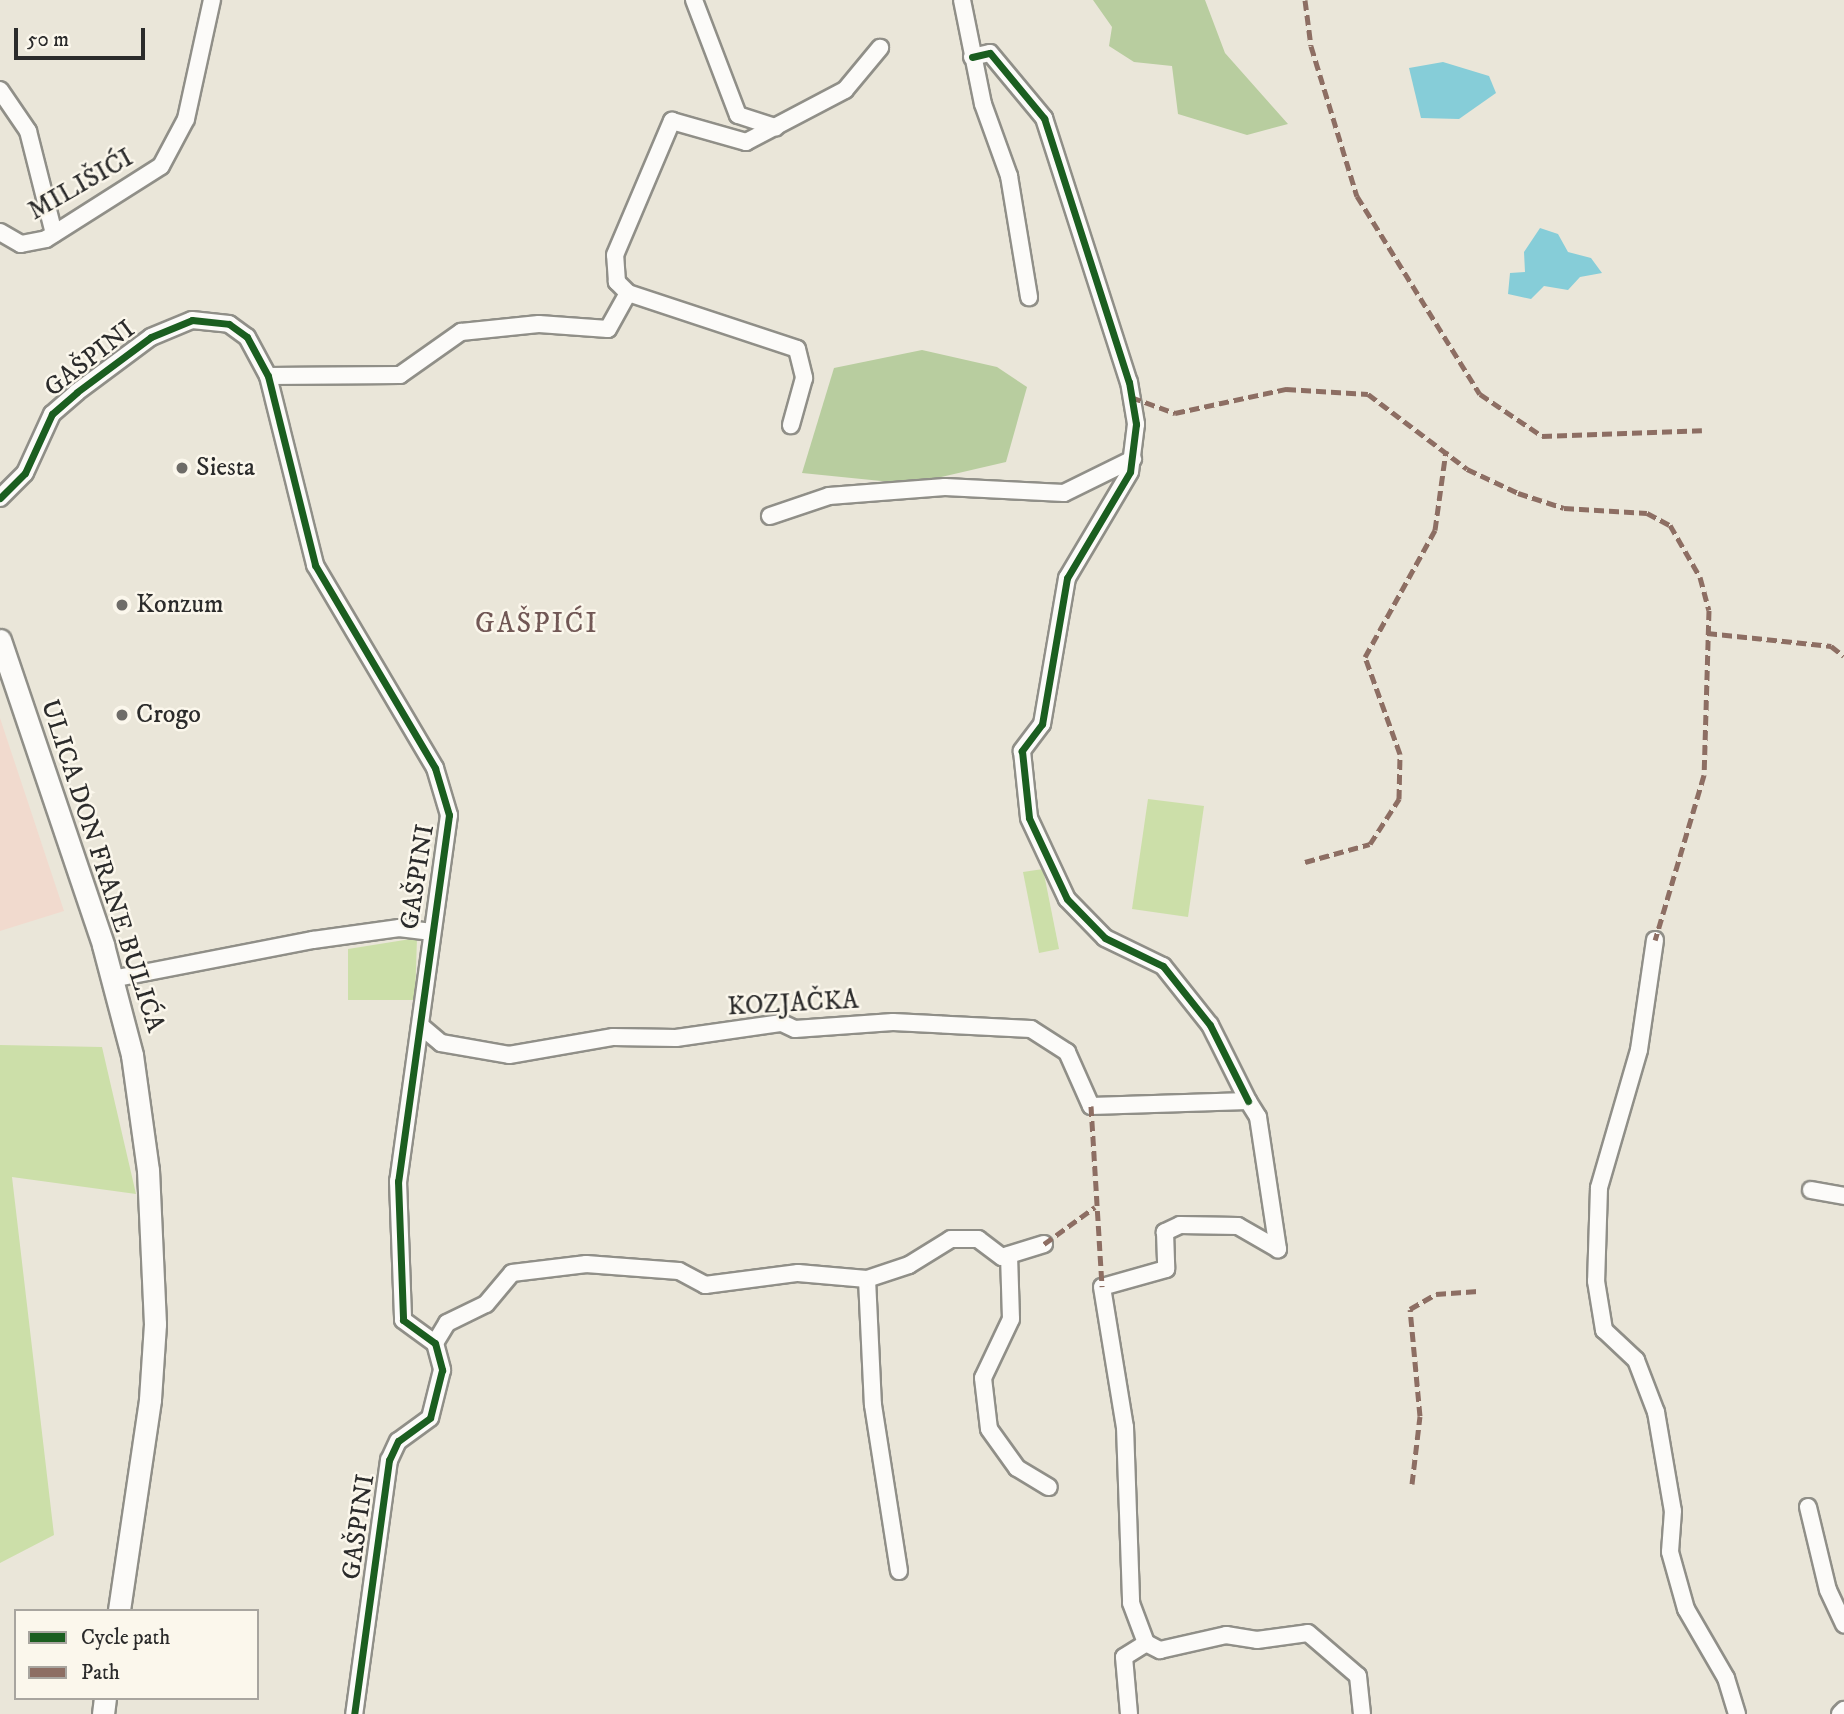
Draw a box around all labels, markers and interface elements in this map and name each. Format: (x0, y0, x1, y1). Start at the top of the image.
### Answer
scale bar (18, 14, 149, 58)
text: 50 m (27, 27, 69, 53)
street label: MILIŠIĆI (23, 142, 139, 228)
street label: GAŠPINI (39, 314, 141, 404)
place label: Siesta (196, 452, 255, 484)
marker: Siesta (174, 460, 190, 476)
place label: Konzum (136, 589, 224, 621)
marker: Konzum (114, 597, 130, 613)
district label: GAŠPIĆI (476, 607, 598, 641)
street label: ULICA DON FRANE BULIĆA (33, 696, 171, 1036)
place label: Crogo (136, 699, 201, 731)
marker: Crogo (114, 707, 130, 723)
street label: GAŠPINI (394, 822, 442, 932)
street label: KOZJAČKA (727, 985, 859, 1023)
street label: GAŠPINI (336, 1472, 382, 1582)
legend (14, 1609, 259, 1700)
text: Cycle path (81, 1625, 170, 1651)
text: Path (81, 1660, 120, 1686)

